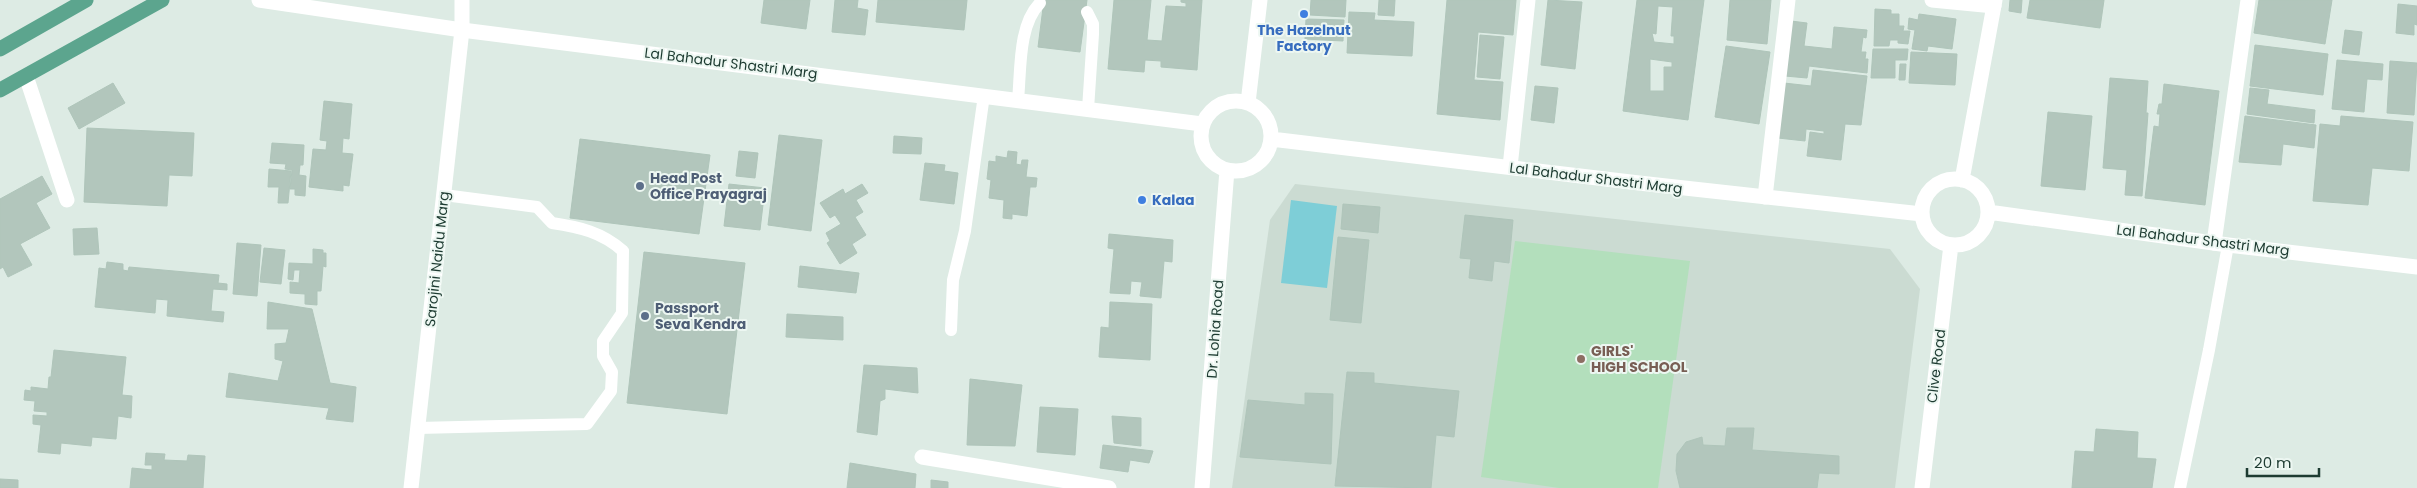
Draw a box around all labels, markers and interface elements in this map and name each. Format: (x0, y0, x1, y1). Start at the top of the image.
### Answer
marker: The Hazelnut Factory (1298, 8, 1310, 20)
place label: The Hazelnut Factory (1257, 20, 1351, 56)
street label: Lal Bahadur Shastri Marg (643, 42, 819, 84)
street label: Lal Bahadur Shastri Marg (1508, 157, 1684, 199)
place label: Head Post Office Prayagraj (650, 168, 767, 204)
marker: Head Post Office Prayagraj (634, 180, 646, 192)
street label: Sarojini Naidu Marg (420, 190, 454, 328)
place label: Kalaa (1152, 190, 1194, 210)
marker: Kalaa (1136, 194, 1148, 206)
street label: Lal Bahadur Shastri Marg (2115, 219, 2291, 261)
street label: Dr. Lohia Road (1202, 279, 1228, 379)
place label: Passport Seva Kendra (655, 298, 746, 334)
marker: Passport Seva Kendra (639, 310, 651, 322)
street label: Clive Road (1922, 328, 1950, 404)
place label: GIRLS' HIGH SCHOOL (1591, 341, 1688, 377)
marker: GIRLS' HIGH SCHOOL (1575, 353, 1587, 365)
scale bar (2247, 446, 2320, 478)
text: 20 m (2254, 452, 2292, 473)

